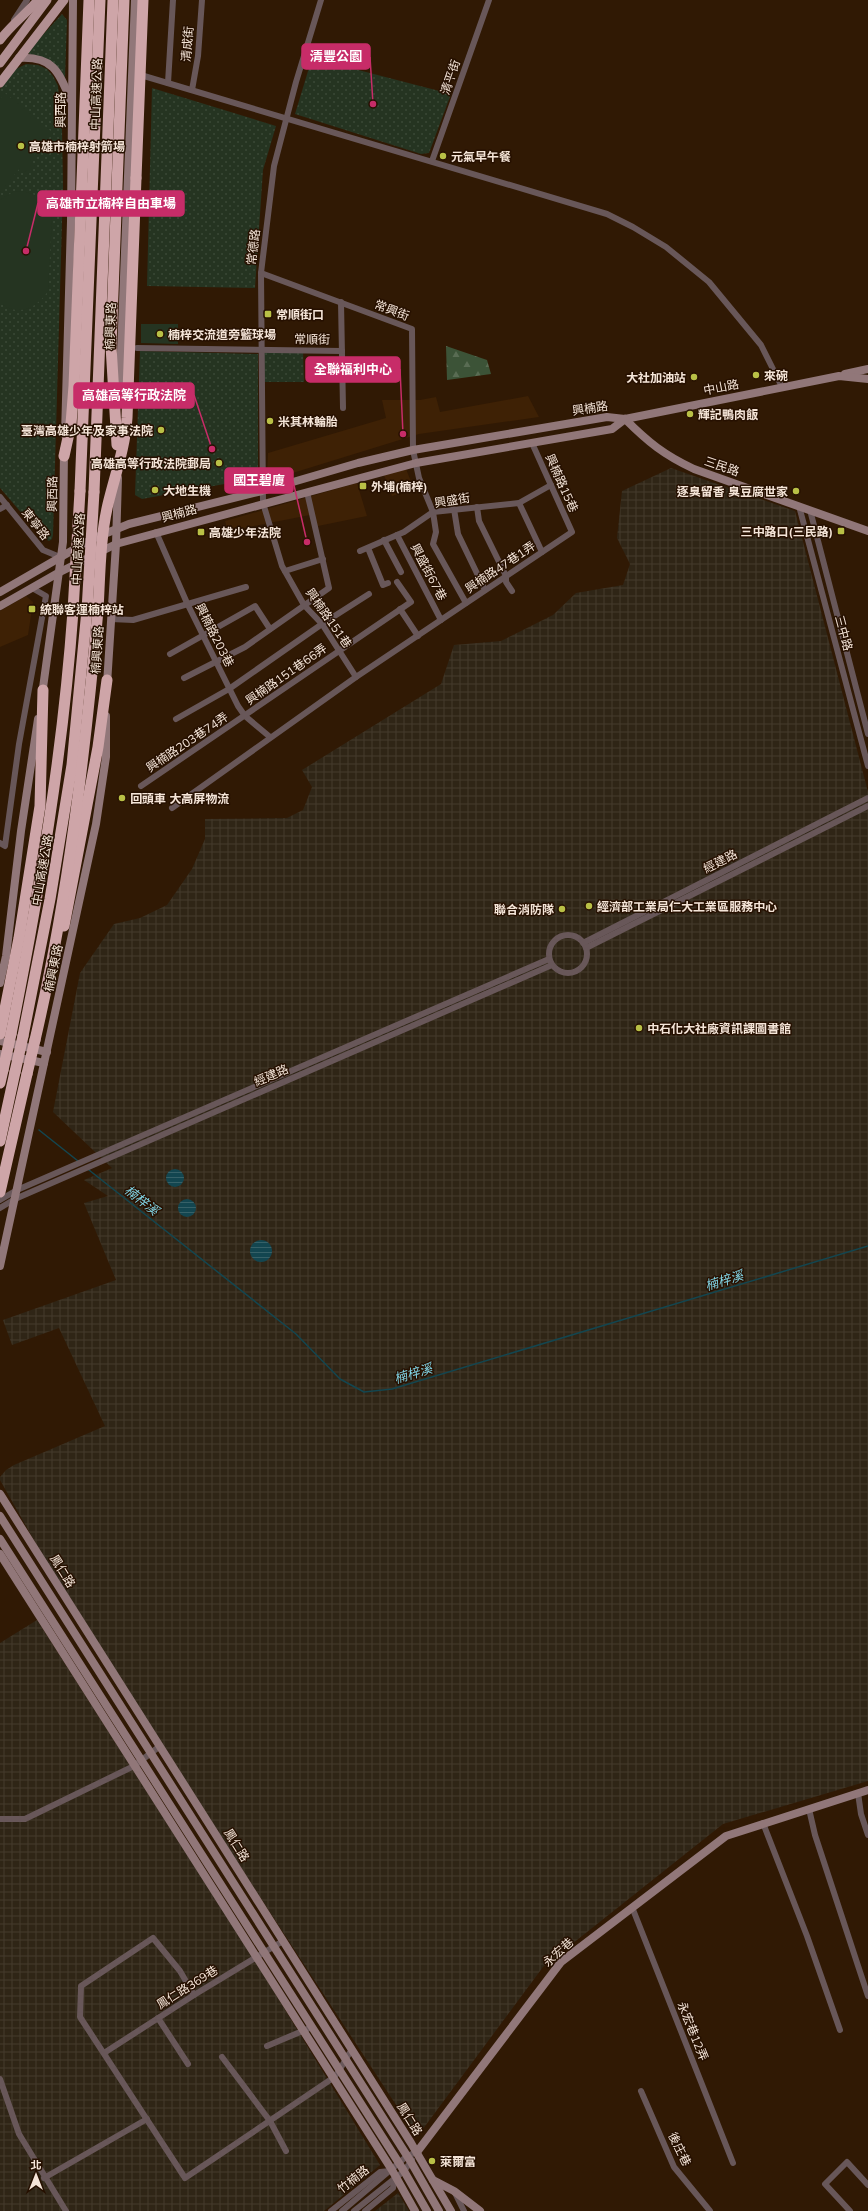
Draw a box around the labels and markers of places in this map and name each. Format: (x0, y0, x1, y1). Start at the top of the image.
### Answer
callout: 清豐公園 (302, 44, 370, 69)
place label: 高雄市楠梓射箭場 (29, 139, 125, 154)
marker: 高雄市楠梓射箭場 (16, 141, 26, 151)
place label: 元氣早午餐 (451, 149, 511, 164)
marker: 元氣早午餐 (438, 151, 448, 161)
callout: 高雄市立楠梓自由車場 (38, 191, 184, 216)
place label: 常順街口 (276, 307, 324, 322)
marker: 常順街口 (263, 309, 273, 319)
place label: 楠梓交流道旁籃球場 (168, 327, 276, 342)
marker: 楠梓交流道旁籃球場 (155, 329, 165, 339)
callout: 全聯福利中心 (306, 357, 400, 382)
place label: 來碗 (764, 368, 788, 383)
place label: 大社加油站 (626, 370, 686, 385)
marker: 來碗 (751, 370, 761, 380)
marker: 大社加油站 (689, 372, 699, 382)
callout: 高雄高等行政法院 (74, 383, 194, 408)
place label: 輝記鴨肉飯 (698, 407, 759, 422)
marker: 輝記鴨肉飯 (685, 409, 695, 419)
place label: 米其林輪胎 (278, 414, 338, 429)
marker: 米其林輪胎 (265, 416, 275, 426)
place label: 臺灣高雄少年及家事法院 (21, 423, 153, 438)
marker: 臺灣高雄少年及家事法院 (156, 425, 166, 435)
place label: 高雄高等行政法院郵局 (91, 456, 211, 471)
marker: 高雄高等行政法院郵局 (214, 458, 224, 468)
callout: 國王碧廈 (225, 468, 293, 493)
place label: 外埔(楠梓) (371, 479, 428, 494)
marker: 外埔(楠梓) (358, 481, 368, 491)
place label: 大地生機 (163, 483, 211, 498)
place label: 逐臭留香 臭豆腐世家 (677, 484, 788, 499)
marker: 大地生機 (150, 485, 160, 495)
marker: 逐臭留香 臭豆腐世家 (791, 486, 801, 496)
place label: 三中路口(三民路) (740, 524, 833, 539)
place label: 高雄少年法院 (209, 525, 281, 540)
marker: 三中路口(三民路) (836, 526, 846, 536)
marker: 高雄少年法院 (196, 527, 206, 537)
place label: 統聯客運楠梓站 (40, 602, 124, 617)
marker: 統聯客運楠梓站 (27, 604, 37, 614)
place label: 回頭車 大高屏物流 (130, 791, 229, 806)
marker: 回頭車 大高屏物流 (117, 793, 127, 803)
place label: 經濟部工業局仁大工業區服務中心 (597, 899, 777, 914)
marker: 經濟部工業局仁大工業區服務中心 (584, 901, 594, 911)
place label: 聯合消防隊 (494, 902, 554, 917)
marker: 聯合消防隊 (557, 904, 567, 914)
place label: 中石化大社廠資訊課圖書館 (647, 1021, 791, 1036)
marker: 中石化大社廠資訊課圖書館 (634, 1023, 644, 1033)
place label: 萊爾富 (440, 2154, 476, 2169)
marker: 萊爾富 (427, 2156, 437, 2166)

